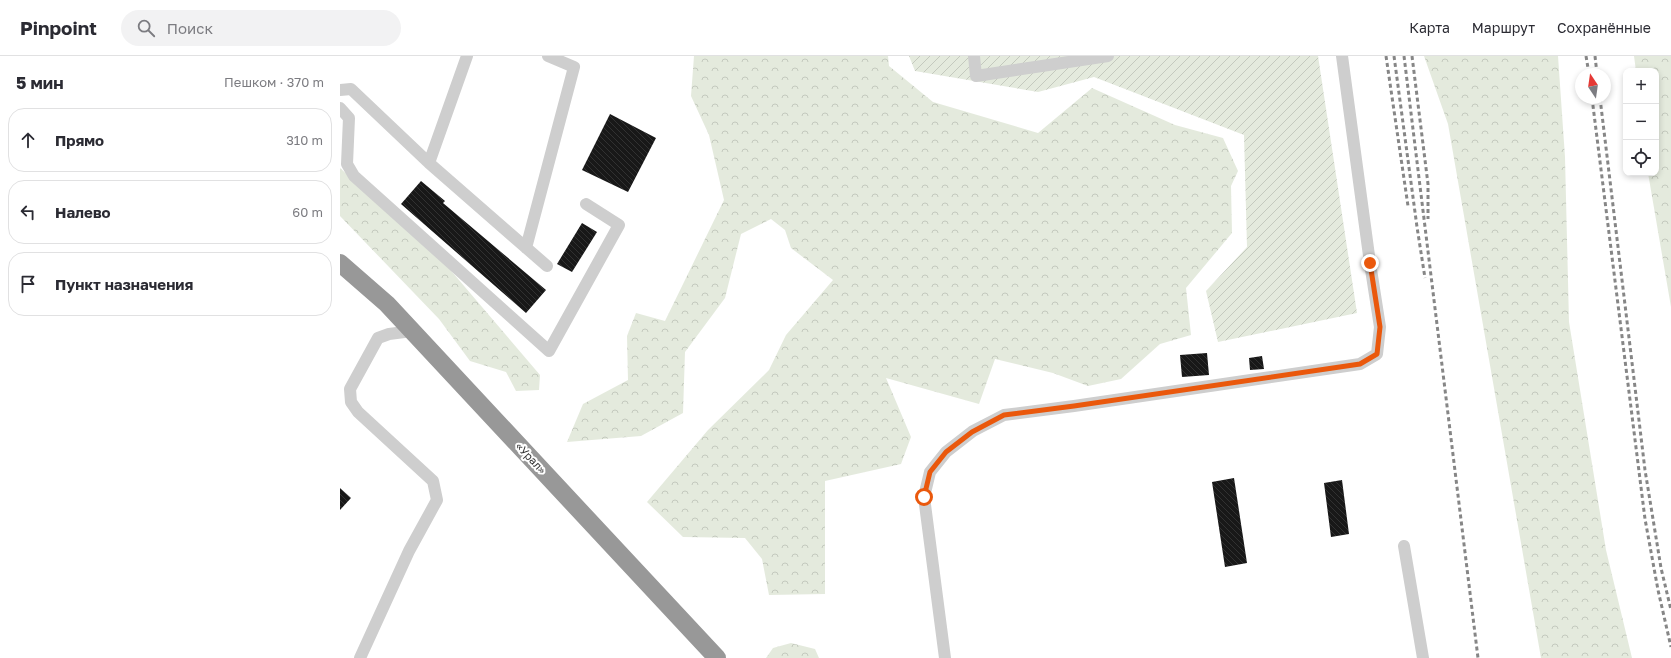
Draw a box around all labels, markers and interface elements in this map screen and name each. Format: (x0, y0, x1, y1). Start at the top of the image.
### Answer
search box (121, 10, 401, 46)
text: Pinpoint (20, 16, 97, 39)
icon: search (135, 17, 157, 39)
text: Поиск (167, 19, 213, 37)
text: Карта (1409, 19, 1450, 36)
text: Маршрут (1472, 19, 1535, 36)
text: Сохранённые (1557, 19, 1651, 36)
north arrow (1575, 68, 1611, 104)
map controls (1623, 68, 1659, 176)
button: + (1623, 68, 1659, 104)
text: 5 мин (16, 72, 64, 93)
text: Пешком · 370 m (224, 74, 324, 90)
button: − (1623, 104, 1659, 140)
icon: ahead (17, 129, 39, 151)
text: Прямо (55, 131, 104, 149)
text: 310 m (286, 132, 323, 148)
button: locate (1623, 140, 1659, 176)
icon: left (17, 201, 39, 223)
text: Налево (55, 203, 111, 221)
text: 60 m (292, 204, 323, 220)
route end (1361, 254, 1379, 272)
icon: arrive (17, 273, 39, 295)
text: Пункт назначения (55, 275, 193, 293)
street label: «Урал» (513, 439, 549, 476)
route start (915, 488, 933, 506)

